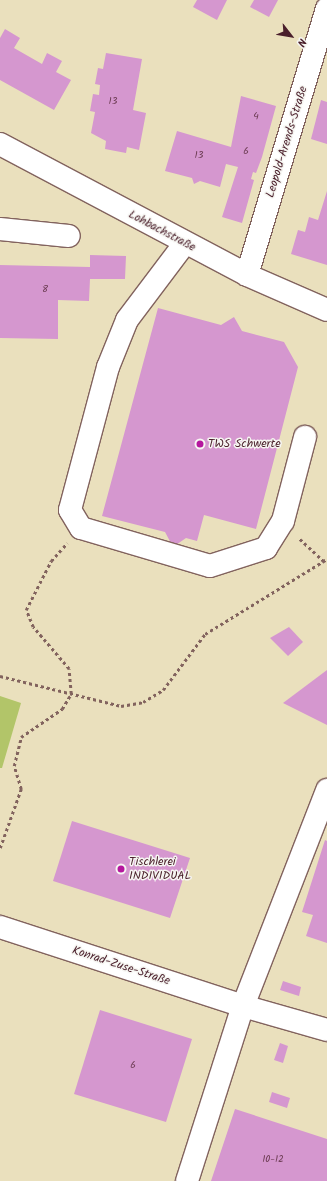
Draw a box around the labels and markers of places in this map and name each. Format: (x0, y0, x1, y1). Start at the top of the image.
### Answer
place label: TWS Schwerte (208, 437, 281, 451)
marker: TWS Schwerte (195, 439, 205, 449)
place label: Tischlerei INDIVIDUAL (129, 855, 191, 883)
marker: Tischlerei INDIVIDUAL (116, 864, 126, 874)

